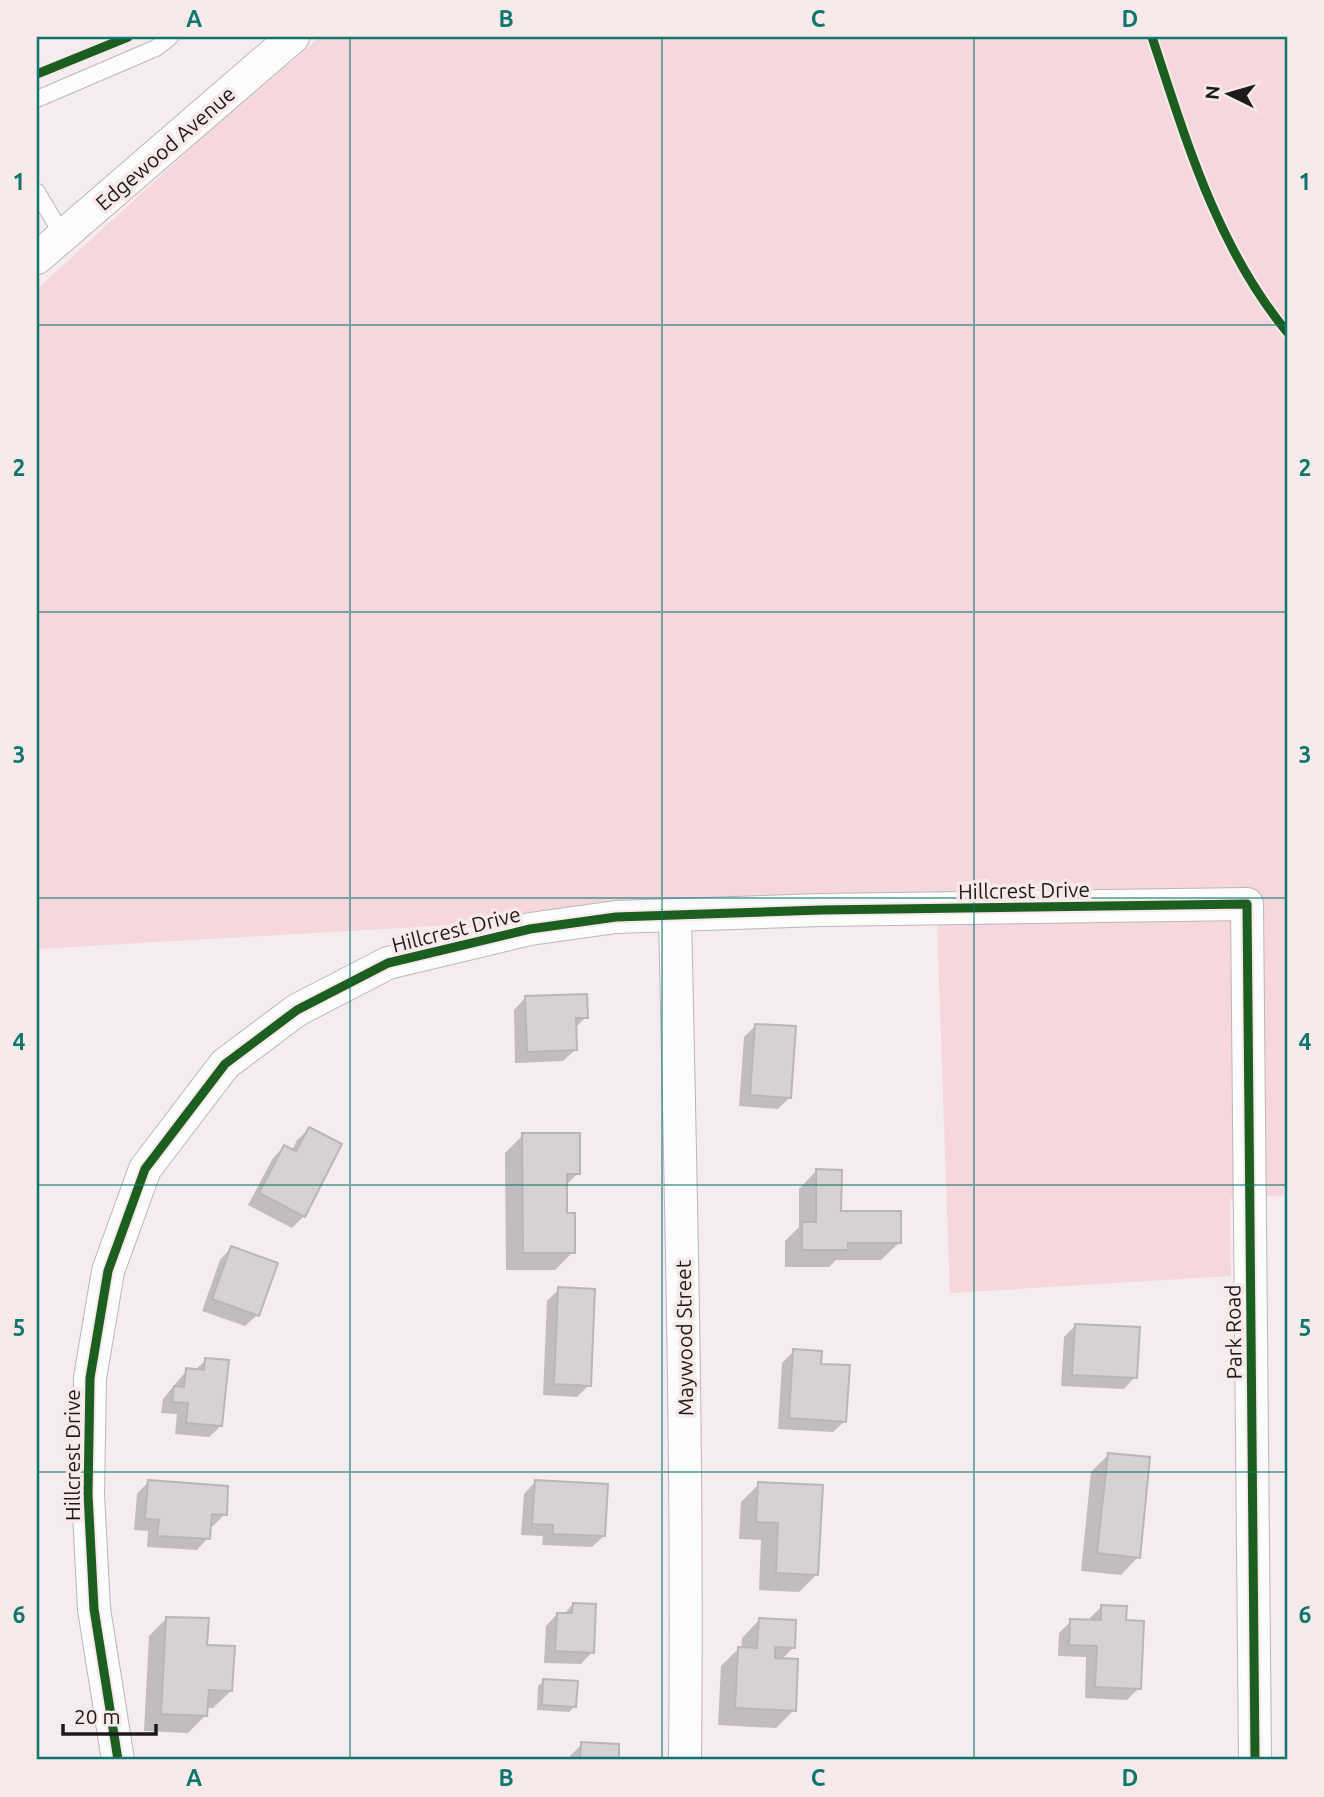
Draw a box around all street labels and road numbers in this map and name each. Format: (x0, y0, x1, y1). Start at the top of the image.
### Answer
street label: Edgewood Avenue (91, 81, 239, 215)
street label: Hillcrest Drive (958, 877, 1090, 903)
street label: Hillcrest Drive (389, 901, 523, 957)
street label: Maywood Street (671, 1260, 697, 1416)
street label: Park Road (1220, 1284, 1246, 1380)
street label: Hillcrest Drive (60, 1389, 84, 1521)

